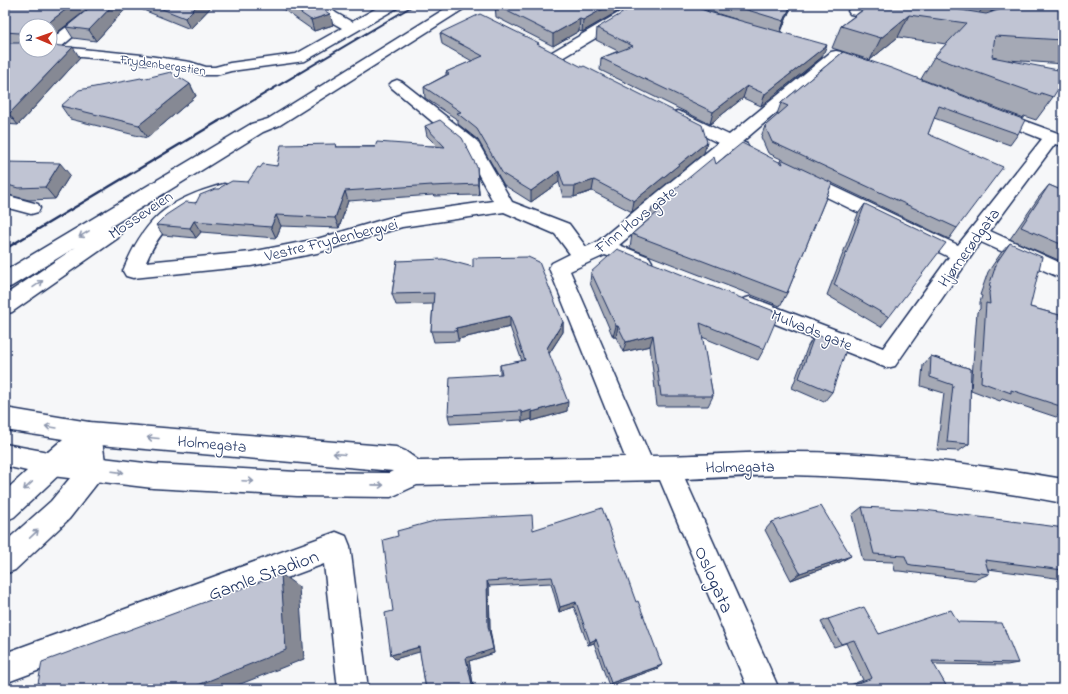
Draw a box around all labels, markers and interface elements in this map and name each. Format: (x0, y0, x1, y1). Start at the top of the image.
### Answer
north arrow (18, 18, 58, 58)
text: N (21, 34, 37, 42)
street label: Frydenbergstien (117, 50, 207, 82)
street label: Finn Hovs gate (590, 181, 683, 261)
street label: Mosseveien (104, 185, 178, 246)
street label: Hjørnerødgata (933, 204, 1007, 293)
street label: Vestre Frydenbergvei (261, 213, 401, 269)
one-way arrow (78, 231, 90, 239)
one-way arrow (32, 280, 43, 288)
street label: Mulvads gate (767, 304, 856, 358)
one-way arrow (44, 422, 57, 430)
street label: Holmegata (176, 430, 247, 460)
one-way arrow (147, 435, 160, 442)
one-way arrow (333, 451, 346, 458)
street label: Holmegata (705, 455, 775, 481)
one-way arrow (111, 469, 124, 476)
one-way arrow (241, 478, 254, 485)
one-way arrow (23, 481, 33, 491)
one-way arrow (371, 481, 384, 489)
one-way arrow (29, 529, 39, 539)
street label: Oslogata (684, 542, 739, 619)
street label: Gamle Stadion (205, 544, 323, 609)

